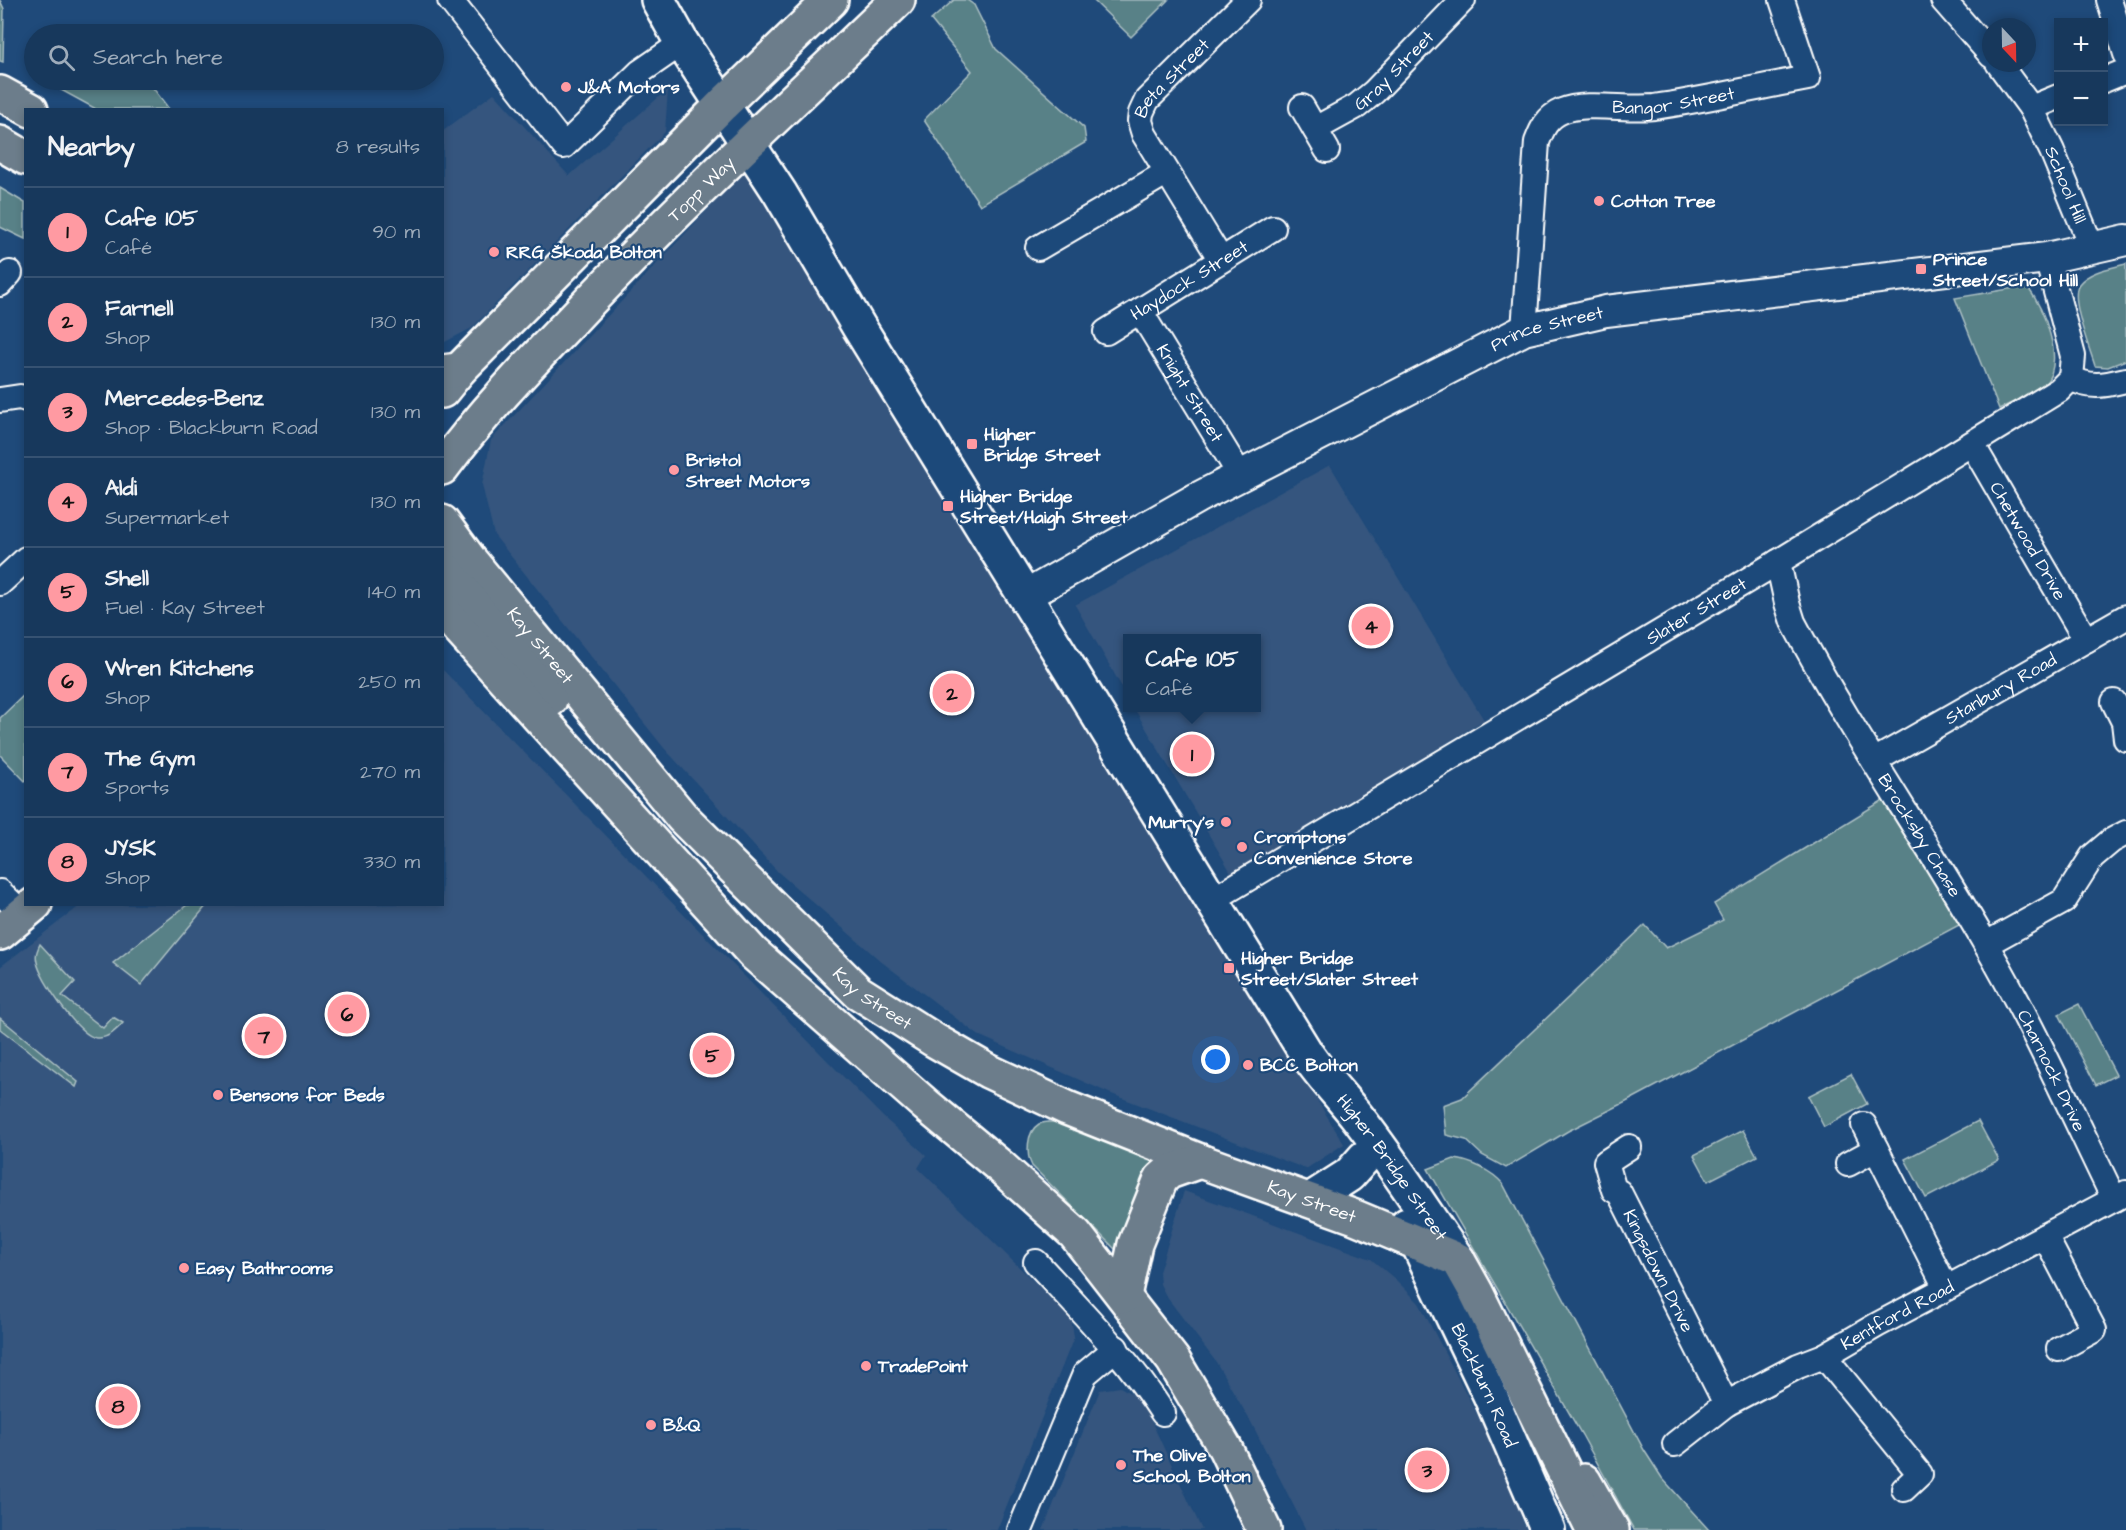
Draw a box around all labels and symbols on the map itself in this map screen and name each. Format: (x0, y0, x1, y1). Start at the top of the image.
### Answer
north arrow (1982, 18, 2036, 72)
street label: Gray Street (1349, 25, 1440, 117)
street label: Beta Street (1128, 32, 1216, 122)
place label: J&A Motors (577, 75, 680, 100)
marker: J&A Motors (559, 80, 573, 94)
street label: Bangor Street (1612, 81, 1737, 122)
street label: School Hill (2038, 142, 2093, 227)
street label: Topp Way (662, 151, 741, 228)
place label: Cotton Tree (1611, 189, 1716, 214)
marker: Cotton Tree (1592, 194, 1606, 208)
street label: Haydock Street (1126, 234, 1254, 327)
place label: RRG Škoda Bolton (506, 240, 662, 265)
marker: RRG Škoda Bolton (487, 245, 501, 259)
place label: Prince Street/School Hill (1932, 247, 2078, 293)
marker: Prince Street/School Hill (1914, 262, 1928, 276)
street label: Prince Street (1486, 300, 1607, 358)
street label: Knight Street (1150, 339, 1229, 448)
place label: Higher Bridge Street (984, 422, 1101, 469)
marker: Higher Bridge Street (965, 437, 979, 451)
place label: Bristol Street Motors (685, 448, 810, 494)
marker: Bristol Street Motors (667, 463, 681, 477)
street label: Chetwood Drive (1984, 477, 2072, 605)
place label: Higher Bridge Street/Haigh Street (959, 484, 1128, 531)
marker: Higher Bridge Street/Haigh Street (941, 499, 955, 513)
street label: Slater Street (1641, 571, 1752, 651)
street label: Kay Street (501, 602, 580, 690)
pin: 4 (1352, 604, 1390, 648)
street label: Stanbury Road (1941, 647, 2061, 731)
pin: 2 (932, 670, 972, 716)
pin: 1 (1172, 732, 1212, 777)
street label: Brocksby Chase (1871, 769, 1967, 902)
place label: Murry's (1148, 810, 1214, 836)
marker: Murry's (1219, 815, 1233, 829)
place label: Cromptons Convenience Store (1254, 825, 1413, 871)
marker: Cromptons Convenience Store (1235, 840, 1249, 854)
place label: Higher Bridge Street/Slater Street (1240, 946, 1419, 992)
marker: Higher Bridge Street/Slater Street (1222, 961, 1236, 975)
street label: Kay Street (827, 962, 917, 1036)
pin: 6 (328, 992, 366, 1036)
street label: Charnock Drive (2011, 1005, 2092, 1136)
pin: 7 (244, 1014, 284, 1058)
pin: 5 (692, 1032, 732, 1078)
your location (1201, 1045, 1230, 1074)
place label: BCC Bolton (1260, 1053, 1358, 1078)
marker: BCC Bolton (1241, 1058, 1255, 1072)
place label: Bensons for Beds (230, 1083, 385, 1108)
marker: Bensons for Beds (211, 1088, 225, 1102)
street label: Higher Bridge Street (1331, 1089, 1454, 1247)
street label: Kay Street (1264, 1174, 1360, 1230)
street label: Kingsdown Drive (1617, 1205, 1700, 1337)
place label: Easy Bathrooms (196, 1256, 333, 1282)
marker: Easy Bathrooms (177, 1261, 191, 1275)
street label: Kentford Road (1836, 1274, 1958, 1357)
street label: Blackburn Road (1445, 1319, 1523, 1451)
place label: TradePoint (877, 1354, 969, 1379)
marker: TradePoint (859, 1359, 873, 1373)
pin: 8 (98, 1384, 138, 1428)
place label: B&Q (663, 1413, 701, 1438)
marker: B&Q (644, 1418, 658, 1432)
place label: The Olive School, Bolton (1132, 1443, 1251, 1489)
pin: 3 (1408, 1448, 1446, 1492)
marker: The Olive School, Bolton (1114, 1458, 1128, 1472)

